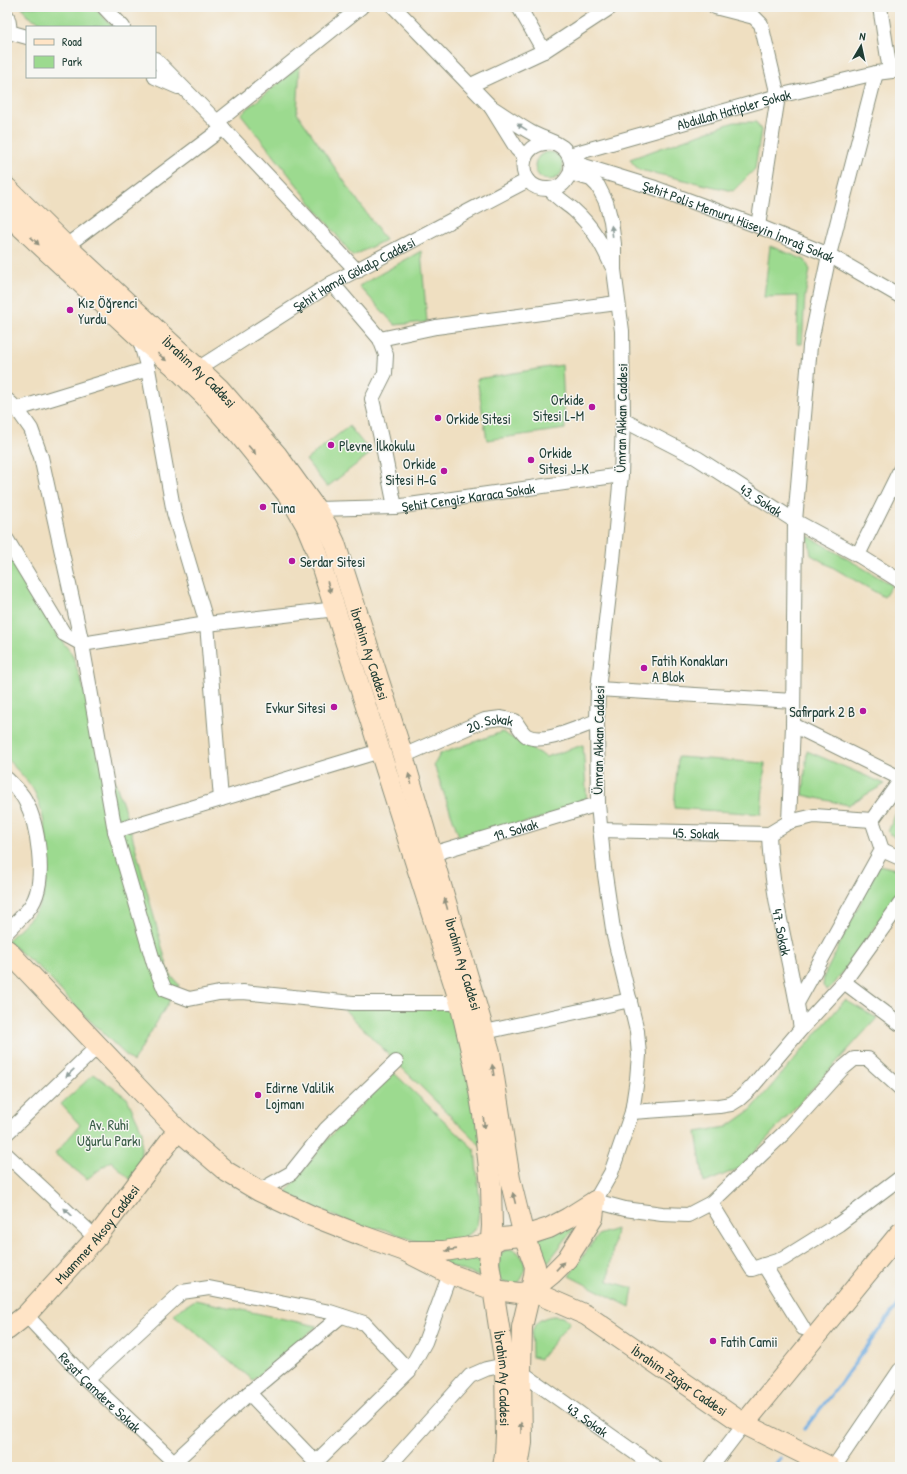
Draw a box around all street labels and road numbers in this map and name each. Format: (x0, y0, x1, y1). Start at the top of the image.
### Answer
street label: Abdullah Hatipler Sokak (674, 84, 793, 134)
street label: Şehit Polis Memuru Hüseyin İmrağ Sokak (641, 175, 839, 266)
street label: Şehit Hamdi Gökalp Caddesi (289, 232, 418, 315)
street label: İbrahim Ay Caddesi (159, 331, 241, 411)
street label: Ümran Akkan Caddesi (611, 363, 631, 473)
street label: Şehit Cengiz Karaca Sokak (400, 478, 536, 515)
street label: 43. Sokak (737, 479, 787, 520)
street label: İbrahim Ay Caddesi (347, 605, 394, 702)
street label: Ümran Akkan Caddesi (588, 685, 608, 795)
street label: 20. Sokak (463, 708, 515, 737)
street label: 19. Sokak (491, 813, 540, 845)
street label: 45. Sokak (672, 822, 720, 842)
street label: 47. Sokak (768, 907, 797, 957)
street label: İbrahim Ay Caddesi (441, 915, 487, 1013)
street label: Muammer Aksoy Caddesi (50, 1180, 143, 1287)
street label: İbrahim Ay Caddesi (490, 1329, 515, 1426)
street label: İbrahim Zağar Caddesi (628, 1340, 732, 1420)
street label: Reşat Çamdere Sokak (55, 1347, 146, 1436)
street label: 43. Sokak (563, 1398, 613, 1441)

